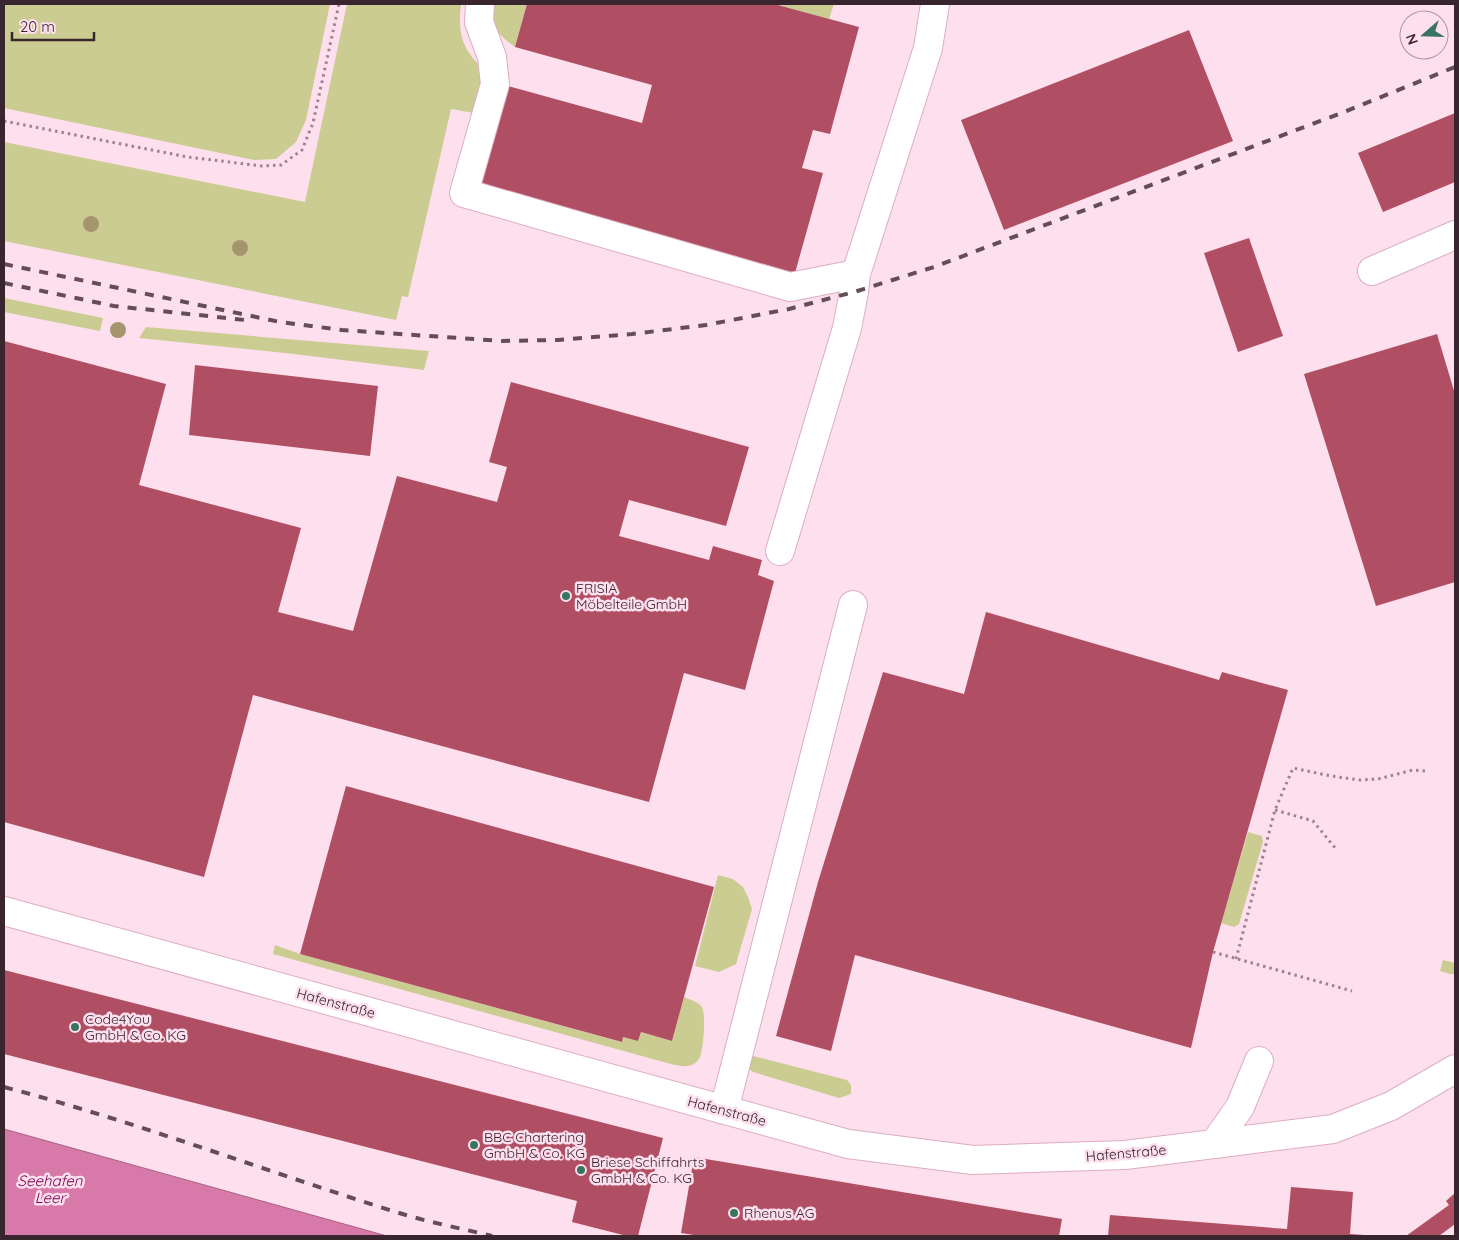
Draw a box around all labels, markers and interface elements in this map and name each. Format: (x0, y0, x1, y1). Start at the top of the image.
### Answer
scale bar (12, 10, 95, 42)
north arrow (1399, 10, 1449, 60)
text: 20 m (20, 17, 55, 36)
text: N (1402, 32, 1422, 47)
place label: FRISIA Möbelteile GmbH (576, 579, 687, 613)
marker: FRISIA Möbelteile GmbH (560, 590, 572, 602)
street label: Hafenstraße (295, 984, 377, 1022)
place label: Code4You GmbH & Co. KG (85, 1010, 186, 1044)
marker: Code4You GmbH & Co. KG (69, 1021, 81, 1033)
street label: Hafenstraße (686, 1092, 768, 1130)
place label: BBC Chartering GmbH & Co. KG (484, 1128, 585, 1162)
marker: BBC Chartering GmbH & Co. KG (468, 1139, 480, 1151)
street label: Hafenstraße (1085, 1141, 1167, 1165)
place label: Briese Schiffahrts GmbH & Co. KG (591, 1153, 704, 1187)
marker: Briese Schiffahrts GmbH & Co. KG (575, 1164, 587, 1176)
water label: Seehafen Leer (18, 1171, 83, 1207)
place label: Rhenus AG (744, 1204, 814, 1222)
marker: Rhenus AG (728, 1207, 740, 1219)

